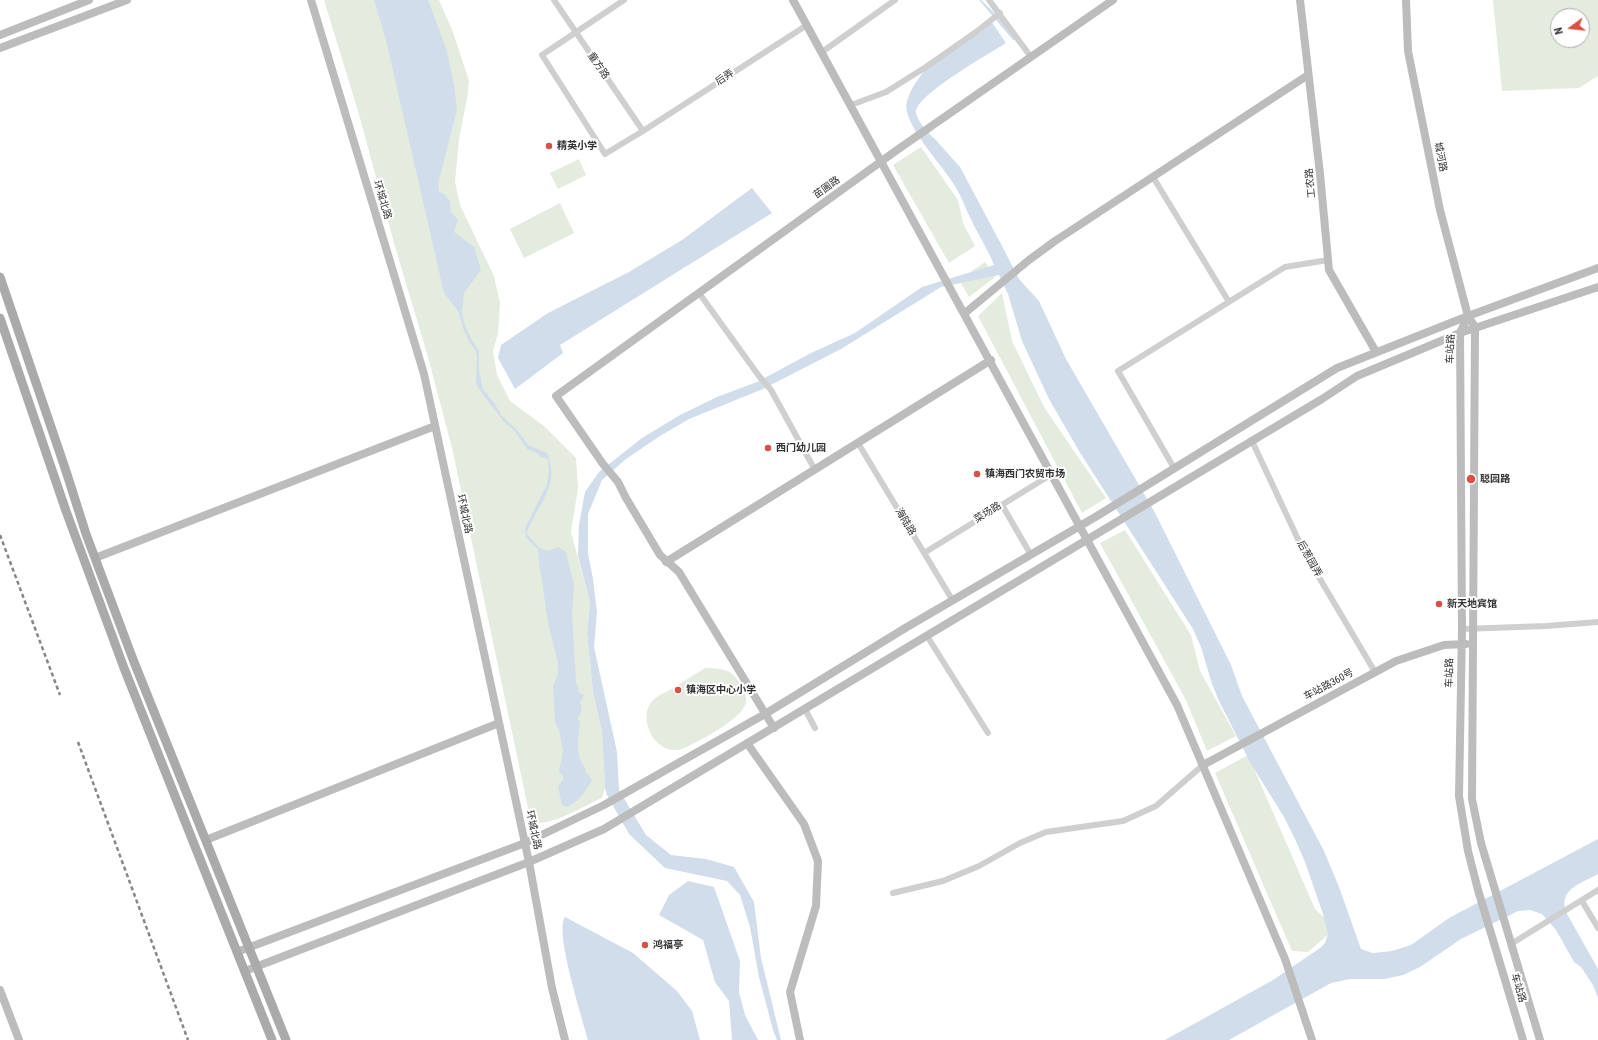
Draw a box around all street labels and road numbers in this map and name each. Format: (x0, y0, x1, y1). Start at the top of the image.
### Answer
street label: 童方路 (585, 50, 611, 82)
street label: 后弄 (713, 68, 737, 88)
street label: 城河路 (1431, 141, 1449, 173)
street label: 工农路 (1303, 167, 1319, 199)
street label: 苗圃路 (811, 174, 843, 202)
street label: 环城北路 (370, 179, 394, 221)
street label: 车站路 (1444, 334, 1458, 364)
street label: 环城北路 (454, 493, 474, 535)
street label: 菜场路 (972, 500, 1004, 526)
street label: 海陆路 (892, 506, 918, 538)
street label: 后葱园弄 (1294, 539, 1324, 579)
street label: 车站路 (1444, 658, 1456, 688)
street label: 车站路360号 (1302, 667, 1356, 703)
street label: 环城北路 (523, 809, 543, 851)
street label: 车站路 (1508, 972, 1528, 1004)

